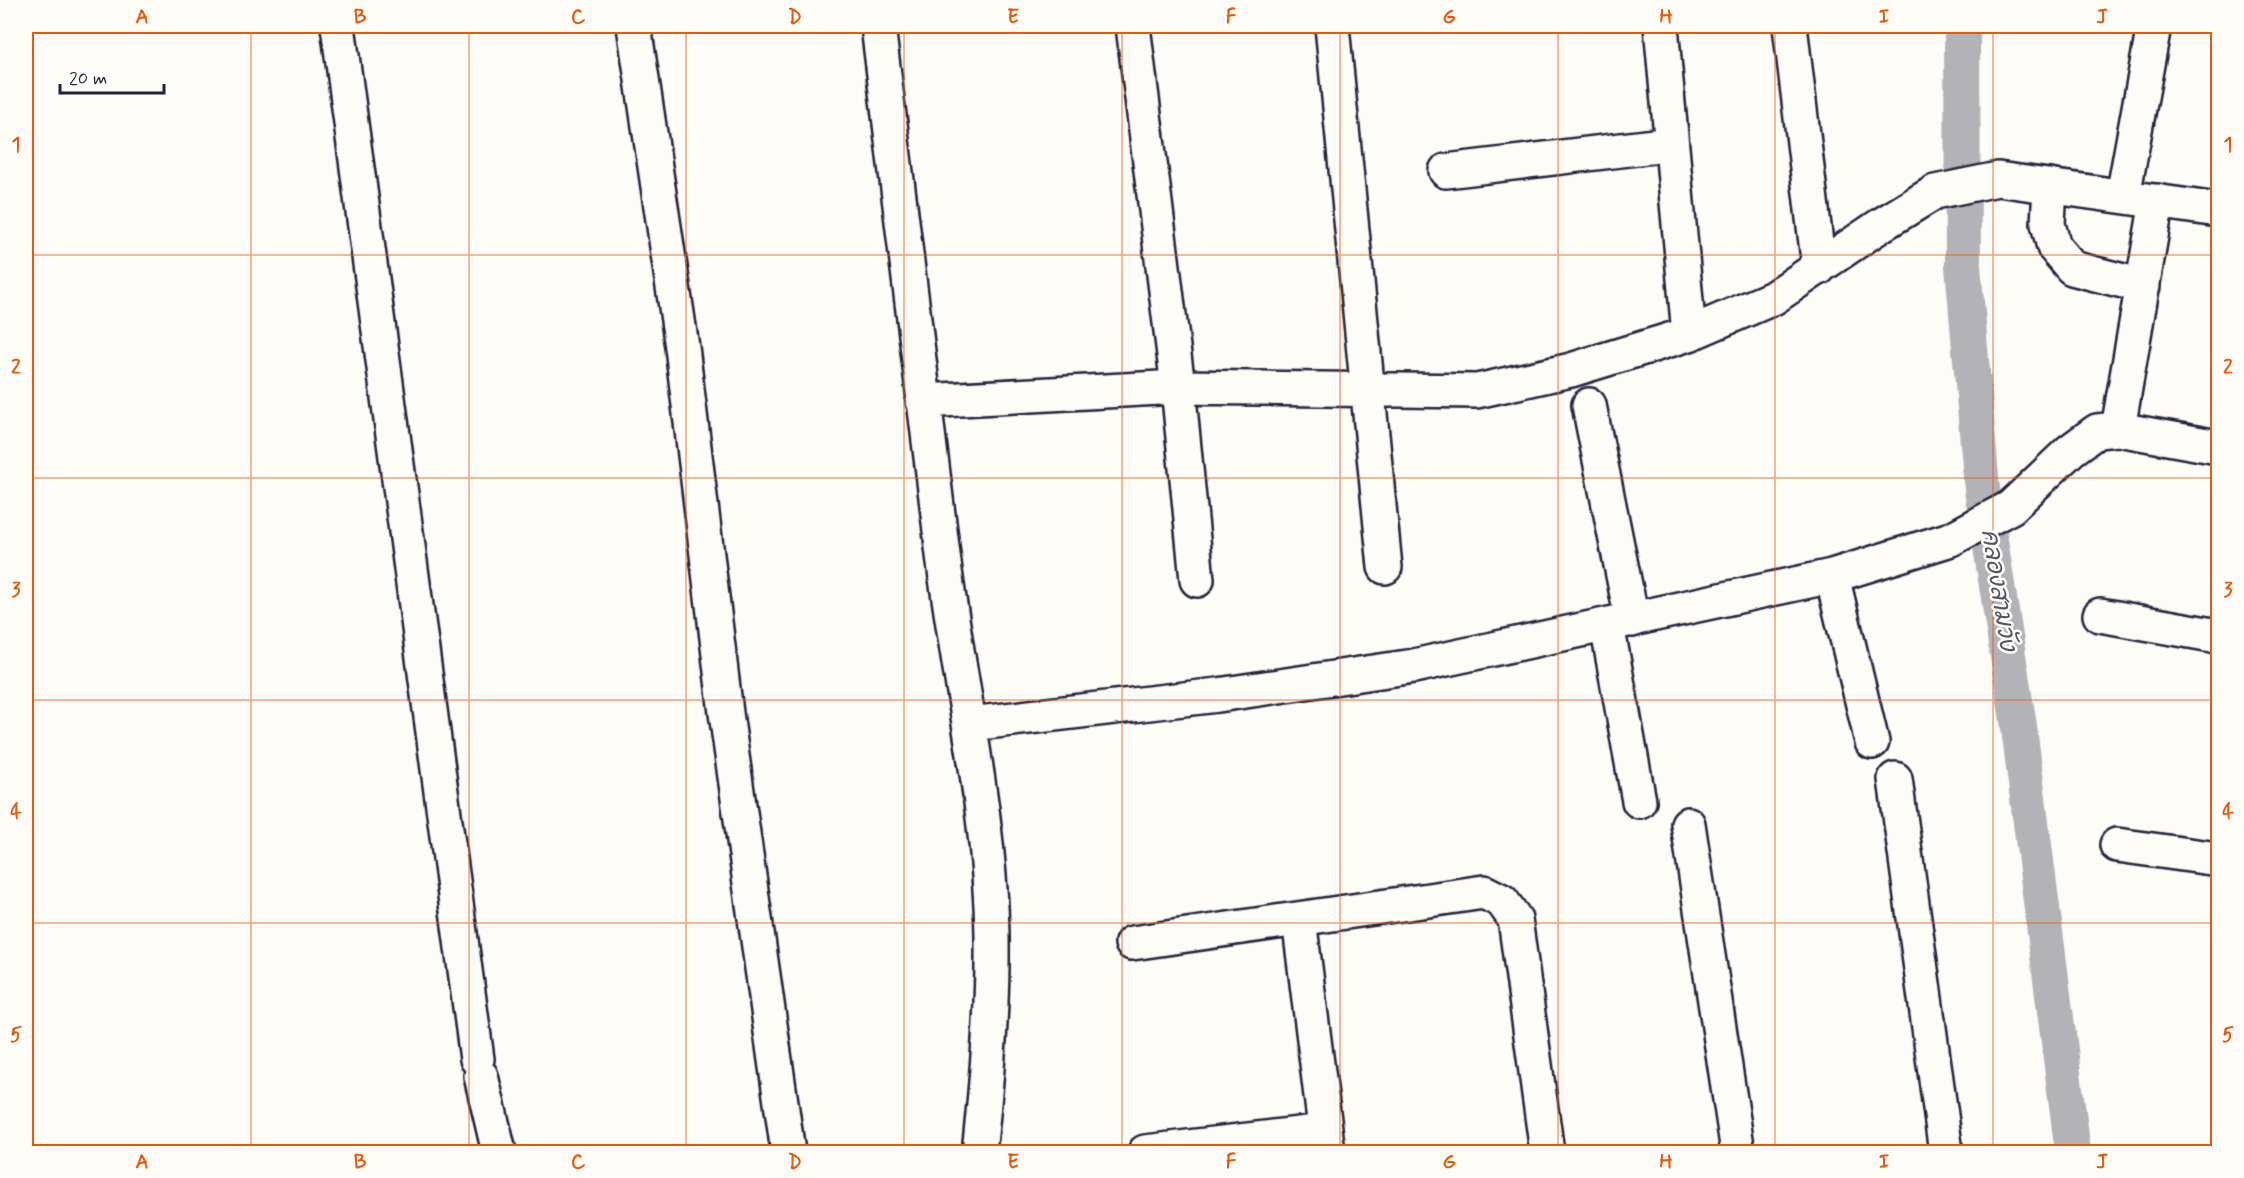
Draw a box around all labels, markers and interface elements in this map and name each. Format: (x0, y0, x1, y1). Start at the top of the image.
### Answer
text: A (135, 4, 149, 31)
text: B (354, 4, 367, 31)
text: C (571, 4, 586, 31)
text: D (788, 4, 802, 31)
text: E (1007, 4, 1019, 31)
text: F (1226, 4, 1237, 31)
text: G (1442, 4, 1456, 31)
text: H (1659, 4, 1673, 31)
text: I (1879, 4, 1889, 31)
text: J (2096, 4, 2108, 31)
scale bar (60, 57, 164, 95)
text: 20 m (69, 67, 107, 91)
text: 1 (12, 132, 20, 159)
text: 1 (2224, 132, 2232, 159)
text: 2 (11, 354, 21, 381)
text: 2 (2223, 354, 2233, 381)
water label: คลองสามวัง (1973, 527, 2023, 655)
text: 3 (11, 577, 21, 604)
text: 3 (2223, 577, 2233, 604)
text: 4 (10, 799, 22, 826)
text: 4 (2222, 799, 2234, 826)
text: 5 (10, 1022, 22, 1049)
text: 5 (2222, 1022, 2234, 1049)
text: A (135, 1149, 149, 1176)
text: B (354, 1149, 367, 1176)
text: C (571, 1149, 586, 1176)
text: D (788, 1149, 802, 1176)
text: E (1007, 1149, 1019, 1176)
text: F (1226, 1149, 1237, 1176)
text: G (1442, 1149, 1456, 1176)
text: H (1659, 1149, 1673, 1176)
text: I (1879, 1149, 1889, 1176)
text: J (2096, 1149, 2108, 1176)

